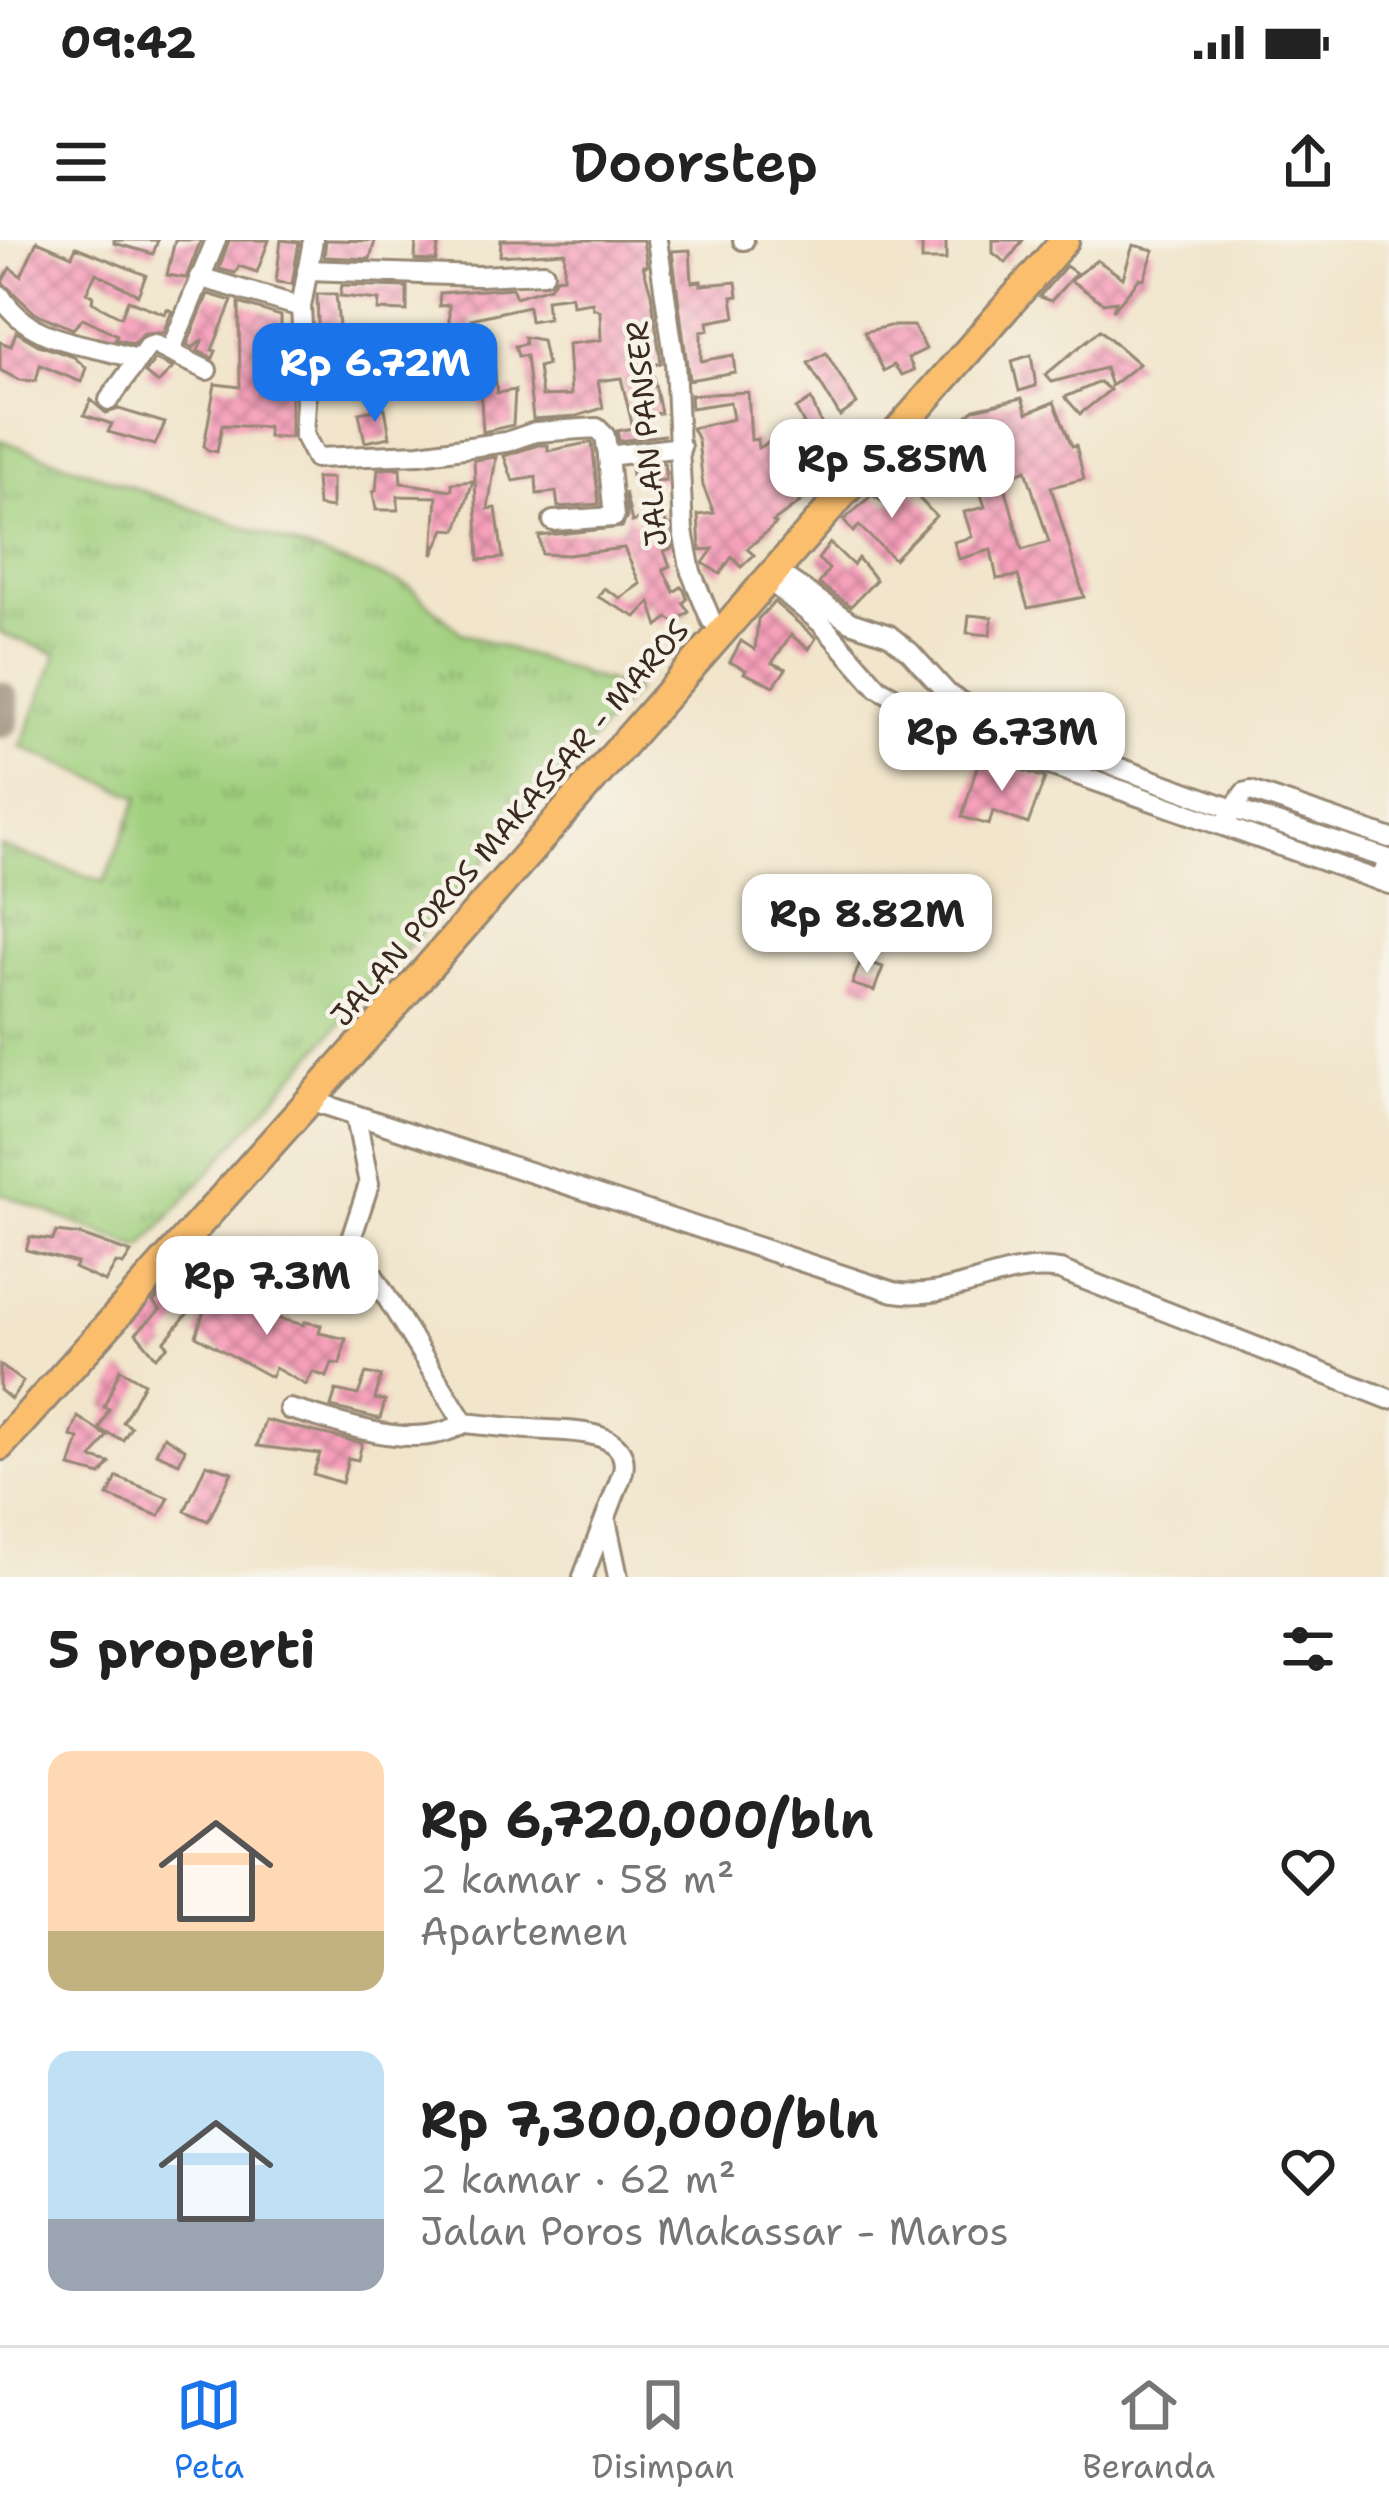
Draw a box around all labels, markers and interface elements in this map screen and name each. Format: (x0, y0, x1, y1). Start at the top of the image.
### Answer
text: 09:42 (60, 12, 196, 72)
text: Doorstep (571, 126, 818, 198)
icon: menu (48, 129, 114, 195)
icon: share (1275, 129, 1341, 195)
street label: JALAN PANSER (616, 319, 677, 549)
pin: Rp 6.72M (251, 323, 499, 425)
text: Rp 6.72M (279, 336, 471, 388)
pin: Rp 5.85M (768, 419, 1016, 521)
text: Rp 5.85M (797, 432, 987, 484)
street label: JALAN POROS MAKASSAR - MAROS (321, 610, 698, 1035)
pin: Rp 6.73M (878, 692, 1126, 794)
text: Rp 6.73M (906, 705, 1098, 757)
pin: Rp 8.82M (743, 874, 991, 976)
text: Rp 8.82M (769, 887, 965, 939)
pin: Rp 7.3M (156, 1236, 378, 1338)
text: Rp 7.3M (183, 1249, 351, 1301)
text: 5 properti (48, 1615, 315, 1683)
icon: filters (1275, 1616, 1341, 1682)
text: Rp 6,720,000/bln (420, 1785, 874, 1853)
icon: home (144, 1799, 288, 1943)
icon: heart (1275, 1838, 1341, 1904)
text: 2 kamar · 58 m² (420, 1853, 734, 1905)
text: Apartemen (420, 1905, 628, 1957)
text: Rp 7,300,000/bln (420, 2085, 879, 2153)
icon: home (144, 2099, 288, 2243)
icon: heart (1275, 2138, 1341, 2204)
text: 2 kamar · 62 m² (420, 2153, 736, 2205)
text: Jalan Poros Makassar - Maros (420, 2205, 1009, 2257)
tab: Peta (174, 2372, 244, 2489)
tab: Disimpan (592, 2372, 735, 2489)
tab: Beranda (1082, 2372, 1215, 2489)

